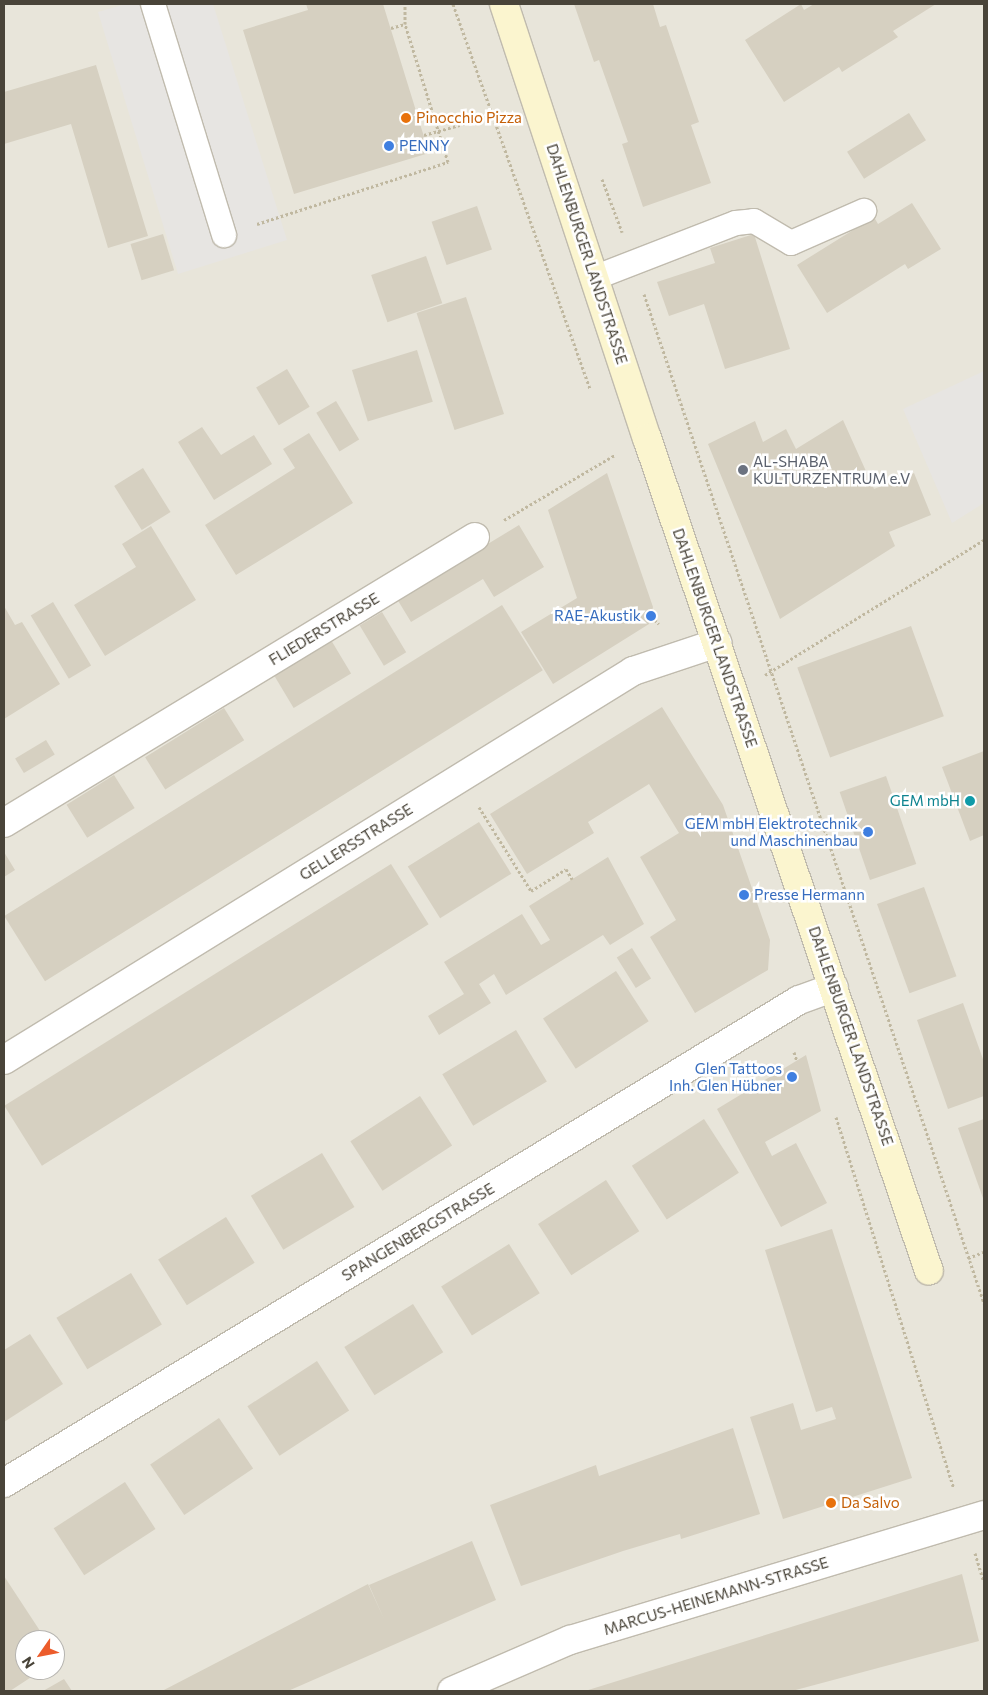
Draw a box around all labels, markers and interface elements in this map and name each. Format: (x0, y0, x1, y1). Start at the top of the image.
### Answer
place label: Pinocchio Pizza (416, 109, 522, 127)
marker: Pinocchio Pizza (400, 112, 412, 124)
place label: PENNY (399, 137, 450, 155)
marker: PENNY (383, 140, 395, 152)
street label: DAHLENBURGER LANDSTRASSE (543, 142, 631, 366)
place label: AL-SHABA KULTURZENTRUM e.V (753, 452, 910, 487)
marker: AL-SHABA KULTURZENTRUM e.V (737, 464, 749, 476)
street label: DAHLENBURGER LANDSTRASSE (669, 526, 761, 750)
street label: FLIEDERSTRASSE (266, 589, 382, 669)
place label: RAE-Akustik (554, 607, 641, 625)
marker: RAE-Akustik (645, 610, 657, 622)
place label: GEM mbH (890, 792, 960, 810)
marker: GEM mbH (964, 795, 976, 807)
street label: GELLERSSTRASSE (296, 800, 416, 884)
place label: GEM mbH Elektrotechnik und Maschinenbau (685, 814, 858, 849)
marker: GEM mbH Elektrotechnik und Maschinenbau (862, 826, 874, 838)
place label: Presse Hermann (754, 886, 865, 904)
marker: Presse Hermann (738, 889, 750, 901)
street label: DAHLENBURGER LANDSTRASSE (805, 924, 897, 1148)
place label: Glen Tattoos Inh. Glen Hübner (669, 1059, 782, 1094)
marker: Glen Tattoos Inh. Glen Hübner (786, 1071, 798, 1083)
street label: SPANGENBERGSTRASSE (338, 1179, 498, 1285)
place label: Da Salvo (841, 1494, 900, 1512)
marker: Da Salvo (825, 1497, 837, 1509)
street label: MARCUS-HEINEMANN-STRASSE (601, 1553, 831, 1639)
north arrow (15, 1630, 65, 1680)
text: N (18, 1654, 38, 1672)

